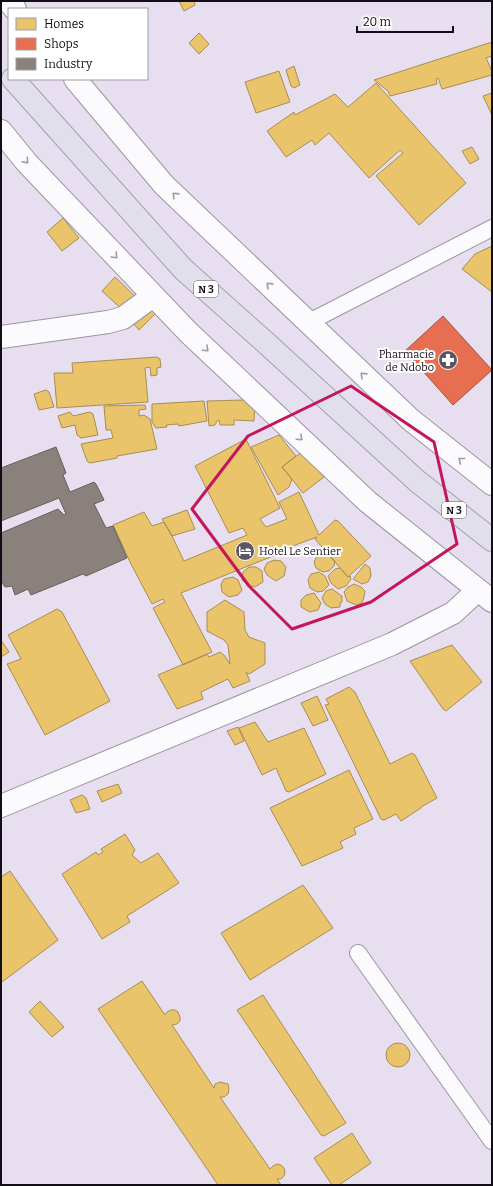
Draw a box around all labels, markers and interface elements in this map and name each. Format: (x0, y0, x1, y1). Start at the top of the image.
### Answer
legend (8, 8, 148, 80)
scale bar (357, 8, 453, 34)
text: 20 m (363, 15, 392, 29)
text: Homes (44, 17, 84, 31)
text: Shops (44, 37, 79, 51)
text: Industry (44, 57, 93, 71)
one-way arrow (21, 157, 28, 164)
one-way arrow (172, 192, 180, 200)
one-way arrow (110, 251, 118, 259)
road number: N 3 (194, 281, 218, 297)
one-way arrow (267, 283, 274, 290)
one-way arrow (201, 344, 208, 351)
place label: Pharmacie de Ndobo (379, 348, 434, 374)
pharmacy icon: Pharmacie de Ndobo (437, 349, 459, 371)
one-way arrow (361, 372, 368, 379)
one-way arrow (295, 433, 303, 441)
one-way arrow (459, 458, 466, 465)
road number: N 3 (442, 502, 466, 518)
hotel icon: Hotel Le Sentier (234, 540, 256, 562)
place label: Hotel Le Sentier (259, 545, 341, 558)

